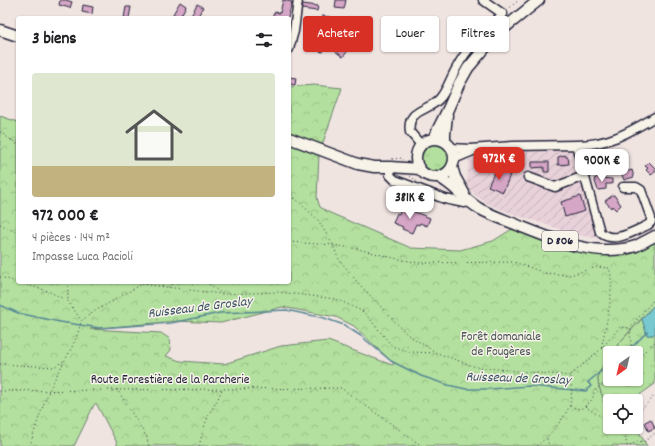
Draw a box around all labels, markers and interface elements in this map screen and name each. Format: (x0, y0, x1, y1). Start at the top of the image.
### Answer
chip: Acheter (303, 16, 373, 52)
chip: Louer (381, 16, 439, 52)
chip: Filtres (447, 16, 509, 52)
text: 3 biens (32, 28, 76, 52)
icon: filters (253, 29, 275, 51)
icon: home (118, 99, 190, 171)
pin: 972K € (466, 147, 532, 181)
pin: 900K € (569, 149, 635, 183)
text: 972K € (483, 150, 515, 169)
text: 900K € (584, 152, 620, 171)
pin: 381K € (377, 186, 443, 220)
text: 381K € (395, 189, 425, 208)
text: 972 000 € (32, 205, 99, 229)
text: 4 pièces · 144 m² (32, 229, 110, 248)
road number: D 806 (542, 231, 578, 251)
text: Impasse Luca Pacioli (32, 248, 133, 267)
water label: Ruisseau de Groslay (147, 291, 256, 324)
park label: Forêt domaniale de Fougères (461, 328, 541, 362)
north arrow (603, 346, 643, 386)
map controls (603, 346, 643, 434)
water label: Ruisseau de Groslay (465, 367, 573, 391)
street label: Route Forestière de la Parcherie (91, 371, 250, 390)
button: locate (603, 394, 643, 434)

